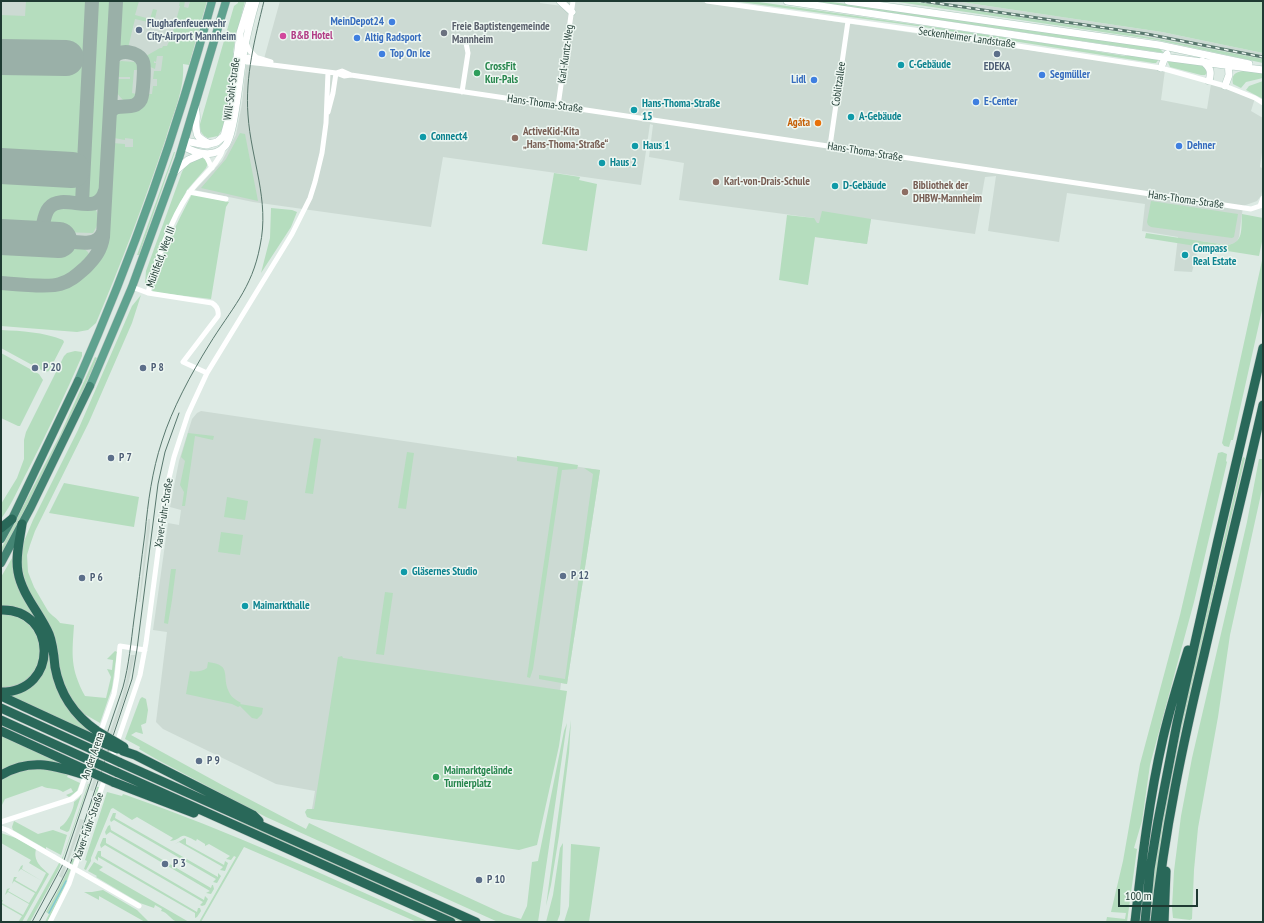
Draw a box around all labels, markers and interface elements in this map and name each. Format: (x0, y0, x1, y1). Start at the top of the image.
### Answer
place label: MeinDepot24 (330, 15, 384, 29)
place label: Flughafenfeuerwehr City-Airport Mannheim (147, 17, 236, 43)
marker: MeinDepot24 (387, 17, 397, 27)
place label: Freie Baptistengemeinde Mannheim (452, 20, 550, 46)
street label: Karl-Kuntz-Weg (555, 24, 577, 84)
marker: Flughafenfeuerwehr City-Airport Mannheim (134, 25, 144, 35)
street label: Seckenheimer Landstraße (918, 25, 1016, 51)
marker: Freie Baptistengemeinde Mannheim (439, 28, 449, 38)
place label: B&B Hotel (291, 29, 333, 43)
marker: B&B Hotel (278, 31, 288, 41)
place label: Altig Radsport (365, 31, 421, 45)
marker: Altig Radsport (352, 33, 362, 43)
place label: Top On Ice (390, 47, 430, 61)
marker: Top On Ice (377, 49, 387, 59)
marker: EDEKA (992, 49, 1002, 59)
street label: Will-Sohl-Straße (221, 57, 243, 121)
place label: C-Gebäude (909, 58, 951, 72)
place label: CrossFit Kur-Pals (485, 60, 518, 86)
marker: C-Gebäude (896, 60, 906, 70)
place label: EDEKA (984, 60, 1010, 74)
street label: Coblitzallee (829, 61, 849, 107)
marker: CrossFit Kur-Pals (472, 68, 482, 78)
place label: Segmüller (1050, 68, 1090, 82)
marker: Segmüller (1037, 70, 1047, 80)
place label: Lidl (791, 73, 806, 87)
marker: Lidl (809, 75, 819, 85)
street label: Hans-Thoma-Straße (506, 92, 584, 116)
place label: E-Center (984, 95, 1017, 109)
place label: Hans-Thoma-Straße 15 (642, 97, 720, 123)
marker: E-Center (971, 97, 981, 107)
marker: Hans-Thoma-Straße 15 (629, 105, 639, 115)
place label: A-Gebäude (859, 110, 902, 124)
marker: A-Gebäude (846, 112, 856, 122)
place label: Agáta (788, 116, 810, 130)
marker: Agáta (813, 118, 823, 128)
place label: ActiveKid-Kita „Hans-Thoma-Straße“ (523, 125, 608, 151)
place label: Connect4 (431, 130, 467, 144)
marker: Connect4 (418, 132, 428, 142)
marker: ActiveKid-Kita „Hans-Thoma-Straße“ (510, 133, 520, 143)
place label: Haus 1 (643, 139, 670, 153)
place label: Dehner (1187, 139, 1215, 153)
street label: Hans-Thoma-Straße (826, 140, 904, 164)
marker: Haus 1 (630, 141, 640, 151)
marker: Dehner (1174, 141, 1184, 151)
place label: Haus 2 (610, 156, 637, 170)
marker: Haus 2 (597, 158, 607, 168)
place label: Karl-von-Drais-Schule (724, 175, 810, 189)
marker: Karl-von-Drais-Schule (711, 177, 721, 187)
place label: D-Gebäude (843, 179, 886, 193)
place label: Bibliothek der DHBW-Mannheim (913, 179, 982, 205)
marker: D-Gebäude (830, 181, 840, 191)
marker: Bibliothek der DHBW-Mannheim (900, 187, 910, 197)
street label: Hans-Thoma-Straße (1147, 188, 1225, 212)
street label: Mühlfeld, Weg III (144, 224, 178, 290)
place label: Compass Real Estate (1193, 242, 1237, 268)
marker: Compass Real Estate (1180, 250, 1190, 260)
place label: P 20 (43, 361, 61, 375)
place label: P 8 (151, 361, 164, 375)
marker: P 20 (30, 363, 40, 373)
marker: P 8 (138, 363, 148, 373)
place label: P 7 (119, 451, 132, 465)
marker: P 7 (106, 453, 116, 463)
street label: Xaver-Fuhr-Straße (152, 477, 176, 549)
place label: Gläsernes Studio (412, 565, 477, 579)
marker: Gläsernes Studio (399, 567, 409, 577)
place label: P 12 (571, 569, 589, 583)
place label: P 6 (90, 571, 103, 585)
marker: P 12 (558, 571, 568, 581)
marker: P 6 (77, 573, 87, 583)
place label: Maimarkthalle (253, 599, 310, 613)
marker: Maimarkthalle (240, 601, 250, 611)
street label: An der Arena (79, 731, 107, 781)
place label: P 9 (207, 754, 220, 768)
marker: P 9 (194, 756, 204, 766)
place label: Maimarktgelände Turnierplatz (444, 764, 512, 790)
marker: Maimarktgelände Turnierplatz (431, 772, 441, 782)
street label: Xaver-Fuhr-Straße (71, 791, 107, 861)
place label: P 3 (173, 857, 186, 871)
marker: P 3 (160, 859, 170, 869)
place label: P 10 (487, 873, 505, 887)
marker: P 10 (474, 875, 484, 885)
scale bar (1120, 881, 1200, 907)
text: 100 m (1125, 888, 1152, 903)

